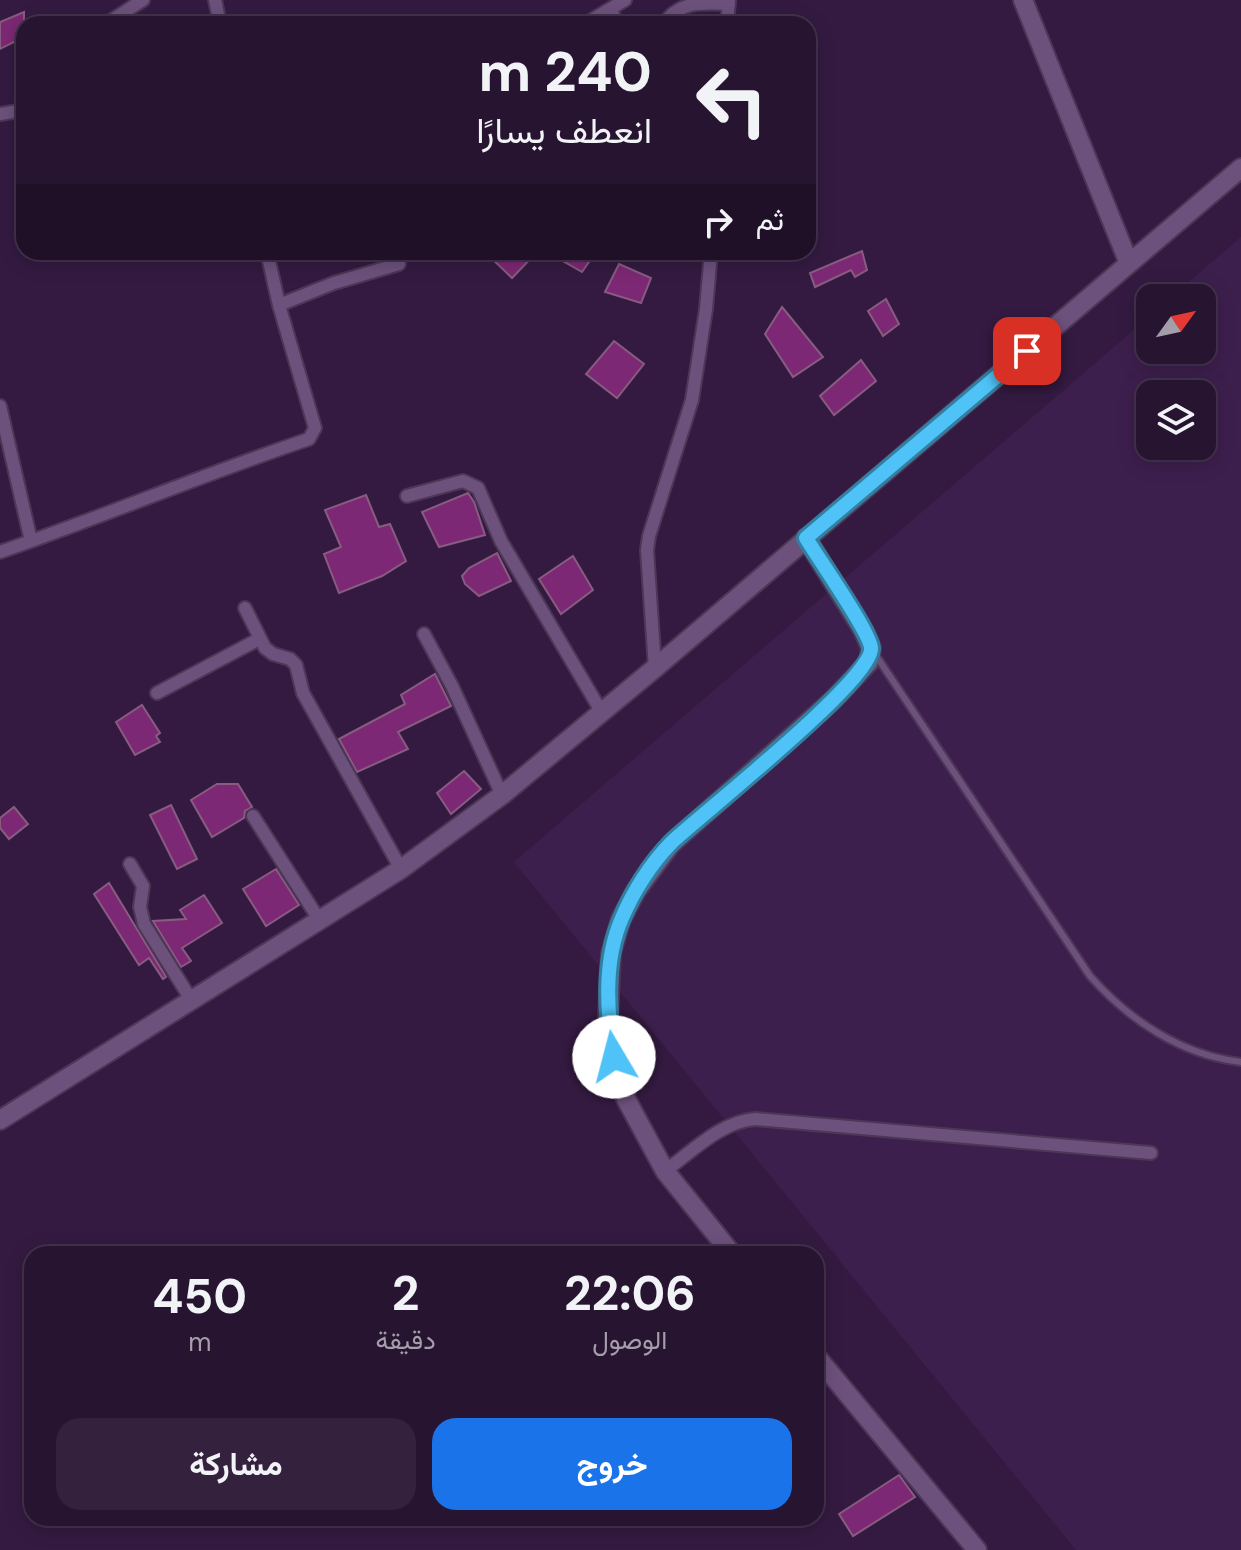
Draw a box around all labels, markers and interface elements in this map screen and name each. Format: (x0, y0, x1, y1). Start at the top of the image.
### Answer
text: 240 m (478, 35, 652, 108)
icon: left (680, 48, 784, 152)
text: انعطف يسارًا (476, 107, 652, 154)
icon: right (696, 200, 740, 244)
text: ثم (756, 200, 784, 239)
north arrow (1136, 284, 1216, 364)
map controls (1136, 284, 1216, 460)
pin (993, 317, 1061, 385)
icon: arrive (1005, 329, 1049, 373)
button: layers (1136, 380, 1216, 460)
position arrow (572, 1015, 656, 1099)
text: 2 (392, 1262, 419, 1325)
text: 22:06 (564, 1262, 696, 1325)
text: 450 (152, 1265, 247, 1328)
text: دقيقة (375, 1323, 436, 1357)
text: الوصول (592, 1323, 667, 1357)
text: m (188, 1325, 211, 1359)
button: مشاركة (56, 1418, 416, 1510)
button: خروج (432, 1418, 792, 1510)

